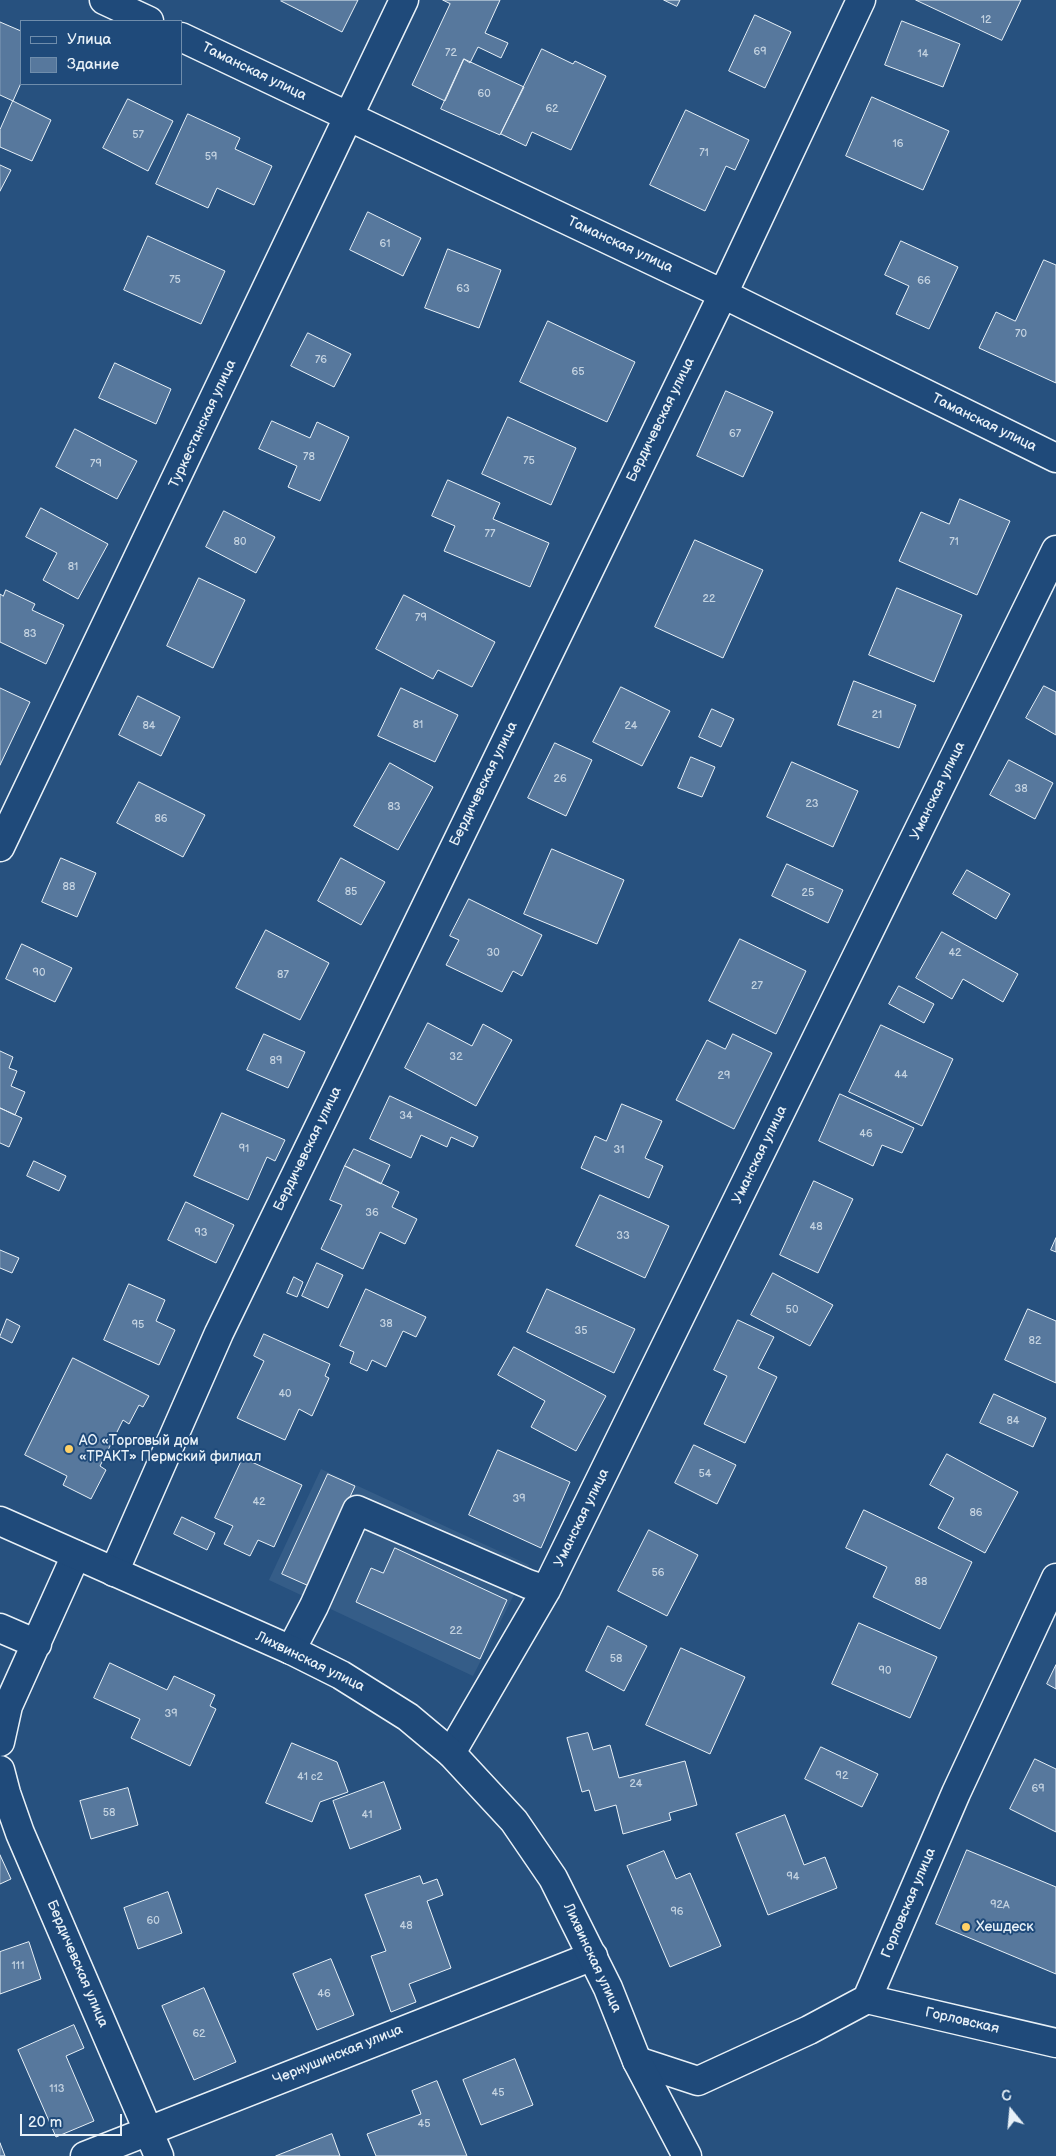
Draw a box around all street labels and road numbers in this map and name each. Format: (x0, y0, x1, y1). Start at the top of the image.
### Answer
street label: Таманская улица (199, 39, 309, 105)
street label: Таманская улица (565, 213, 675, 277)
street label: Бердичевская улица (624, 355, 698, 485)
street label: Туркестанская улица (166, 357, 240, 491)
street label: Таманская улица (929, 390, 1039, 456)
street label: Бердичевская улица (447, 719, 521, 849)
street label: Уманская улица (907, 739, 969, 843)
street label: Бердичевская улица (271, 1084, 345, 1214)
street label: Уманская улица (729, 1103, 791, 1207)
street label: Уманская улица (551, 1466, 613, 1570)
street label: Лихвинская улица (253, 1628, 367, 1696)
street label: Горловская улица (878, 1845, 940, 1961)
street label: Бердичевская улица (43, 1898, 111, 2030)
street label: Лихвинская улица (559, 1901, 625, 2015)
street label: Горловская (923, 2004, 1001, 2038)
street label: Чернушинская улица (271, 2021, 405, 2089)

